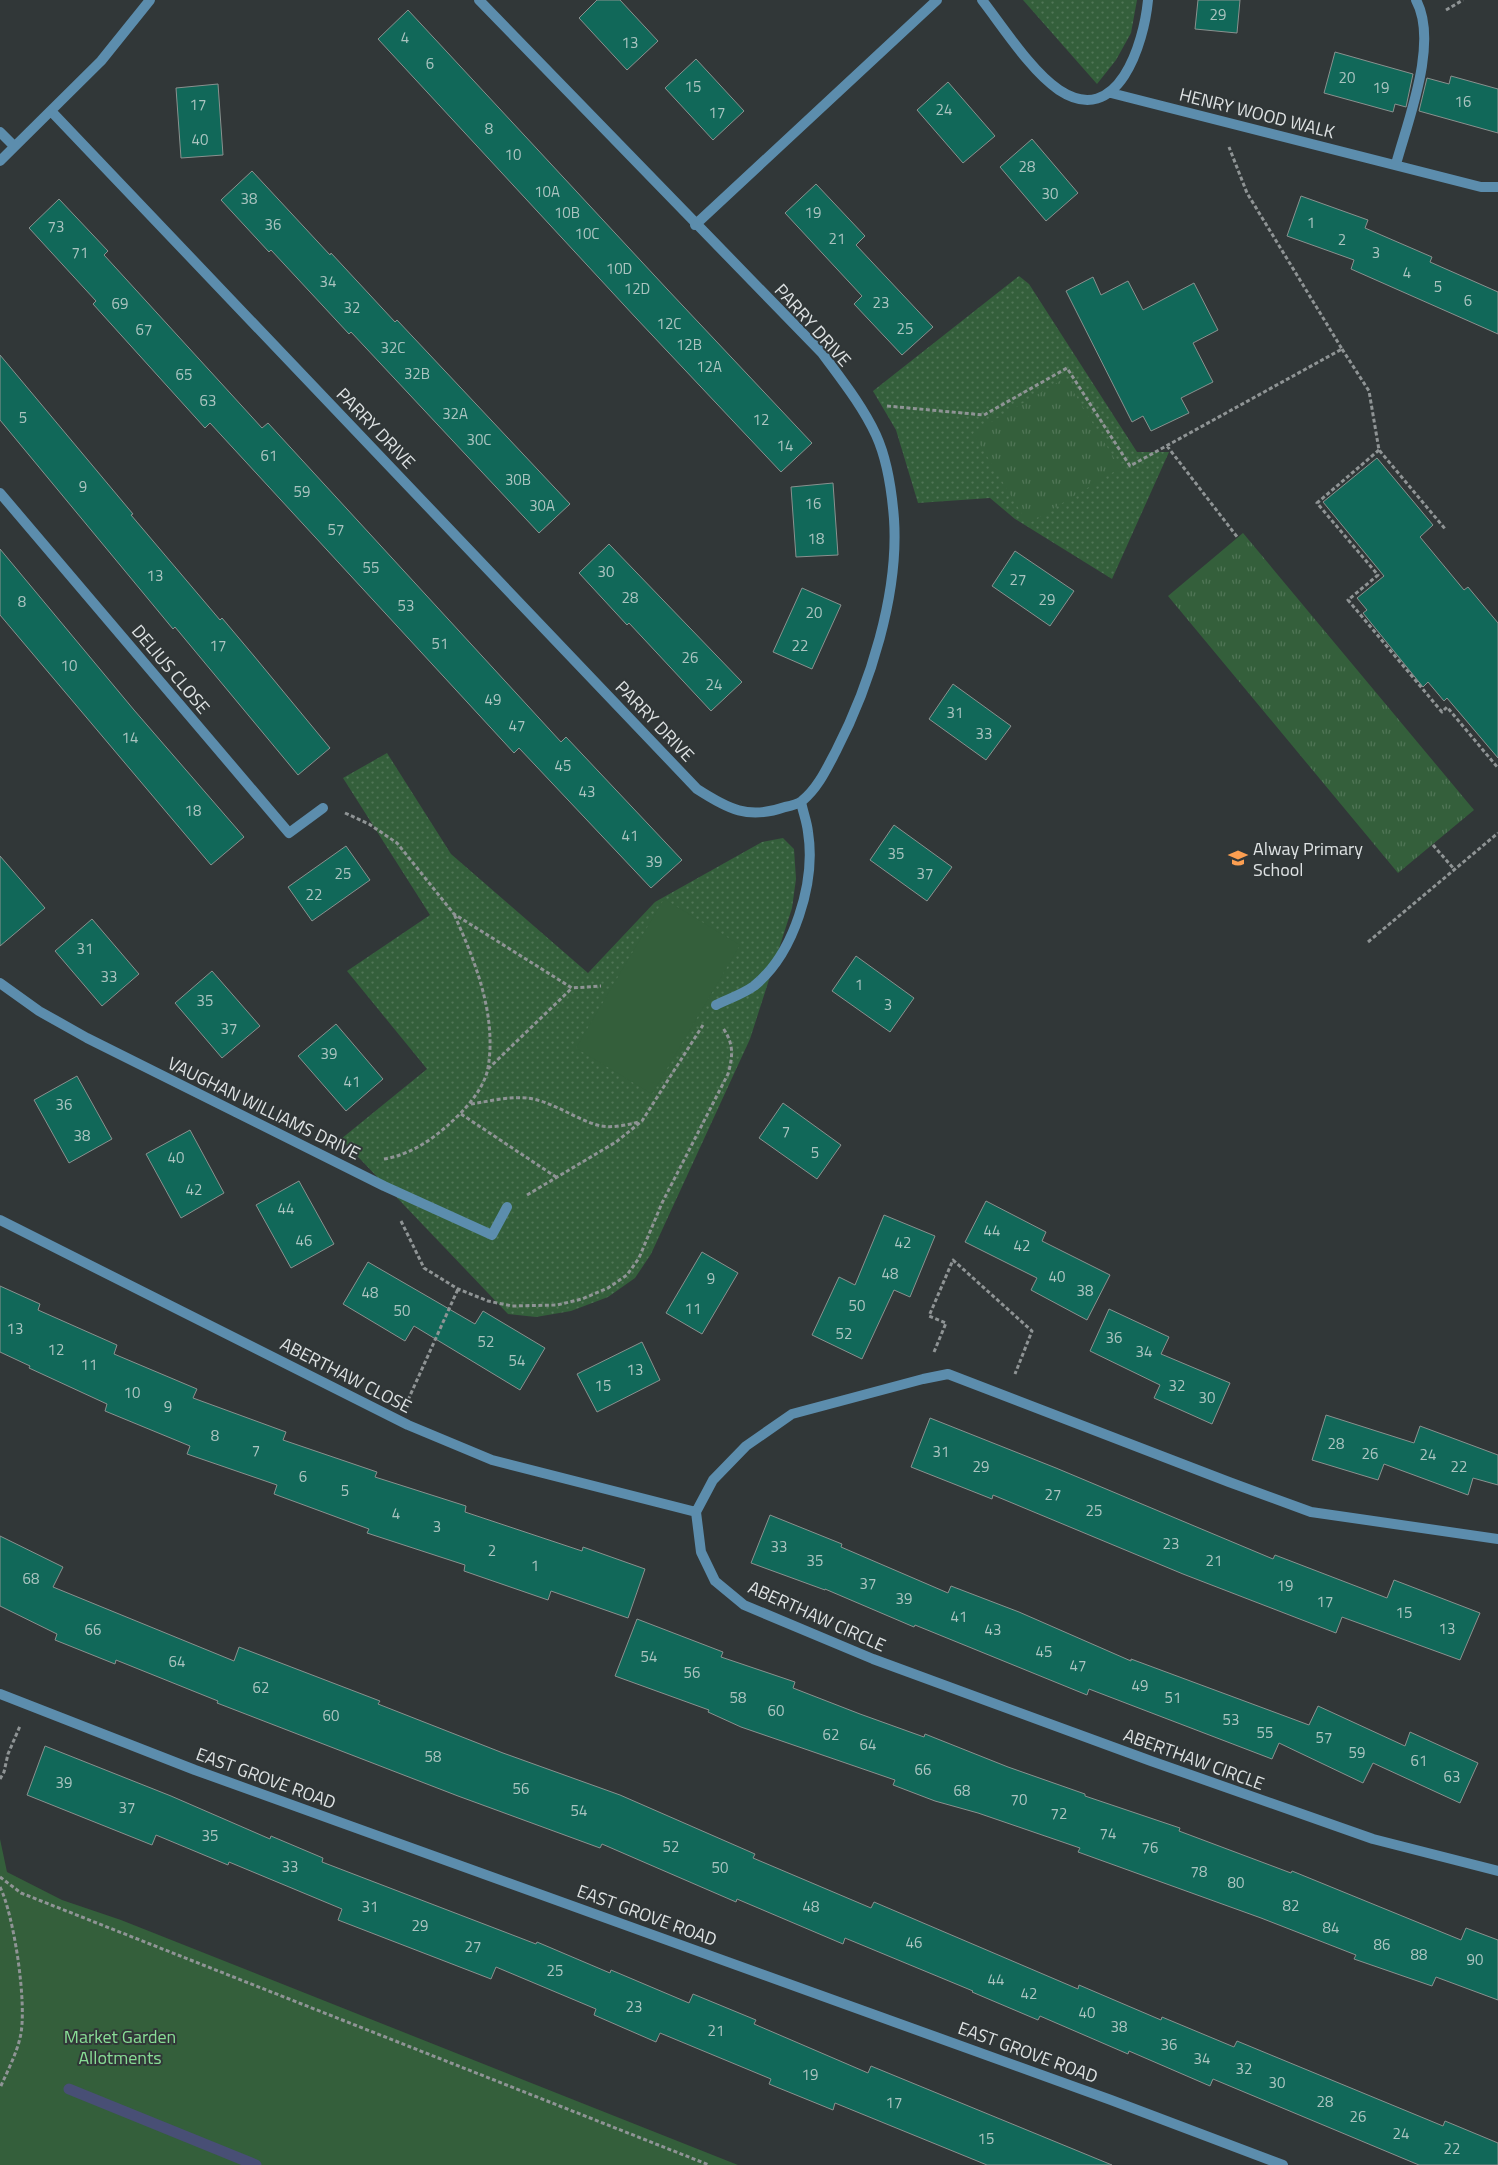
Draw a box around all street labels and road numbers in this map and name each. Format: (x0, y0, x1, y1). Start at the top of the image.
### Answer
street label: HENRY WOOD WALK (1177, 81, 1337, 145)
street label: PARRY DRIVE (768, 277, 858, 373)
street label: PARRY DRIVE (330, 381, 422, 475)
street label: DELIUS CLOSE (125, 618, 217, 720)
street label: PARRY DRIVE (609, 674, 701, 768)
street label: VAUGHAN WILLIAMS DRIVE (163, 1050, 365, 1166)
street label: ABERTHAW CLOSE (276, 1330, 416, 1420)
street label: ABERTHAW CIRCLE (744, 1574, 890, 1658)
street label: ABERTHAW CIRCLE (1120, 1721, 1268, 1797)
street label: EAST GROVE ROAD (192, 1740, 340, 1816)
street label: EAST GROVE ROAD (573, 1877, 721, 1953)
street label: EAST GROVE ROAD (954, 2014, 1102, 2090)

